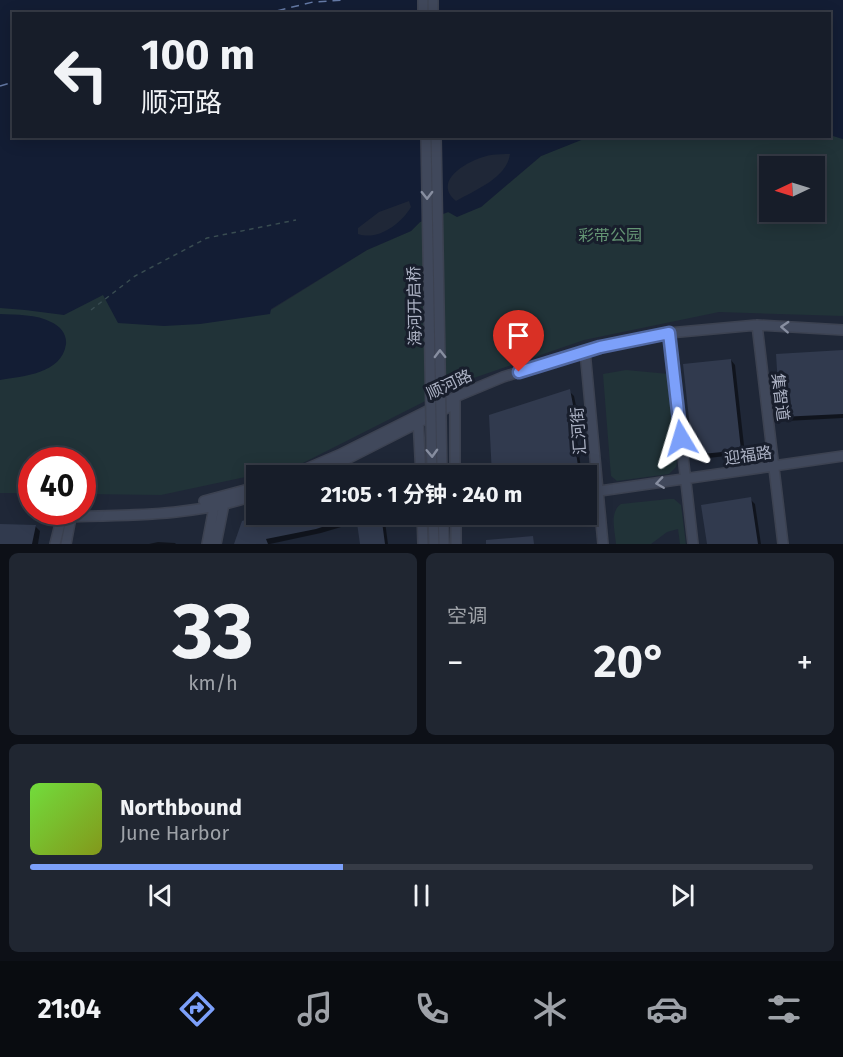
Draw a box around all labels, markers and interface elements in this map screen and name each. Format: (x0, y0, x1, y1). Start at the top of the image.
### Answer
text: 100 m (141, 30, 255, 80)
icon: left (42, 36, 120, 114)
text: 顺河路 (141, 87, 222, 119)
north arrow (759, 156, 825, 222)
map controls (759, 156, 825, 222)
one-way arrow (421, 190, 433, 199)
park label: 彩带公园 (578, 226, 642, 245)
street label: 海河开启桥 (404, 266, 425, 346)
pin (493, 310, 544, 372)
icon: arrive (502, 319, 535, 352)
one-way arrow (780, 320, 789, 333)
one-way arrow (434, 350, 446, 359)
street label: 顺河路 (423, 366, 475, 403)
street label: 集智道 (768, 372, 793, 422)
street label: 汇河街 (567, 406, 590, 456)
position arrow (649, 406, 713, 470)
street label: 迎福路 (723, 443, 773, 468)
speed limit sign: 40 (18, 447, 96, 525)
one-way arrow (425, 448, 438, 457)
one-way arrow (656, 476, 665, 488)
text: 21:05 · 1 分钟 · 240 m (321, 481, 522, 508)
text: 33 (172, 585, 254, 679)
text: 空调 (447, 604, 487, 628)
text: 20° (593, 635, 667, 689)
text: − (447, 643, 464, 683)
text: + (797, 643, 813, 683)
text: km/h (188, 671, 238, 695)
text: Northbound (120, 794, 242, 821)
text: June Harbor (120, 821, 229, 845)
icon: previous (144, 879, 177, 912)
icon: pause (405, 879, 438, 912)
icon: next (666, 879, 699, 912)
icon: directions (176, 988, 218, 1030)
icon: music (294, 988, 336, 1030)
icon: phone (411, 988, 453, 1030)
icon: climate (529, 988, 571, 1030)
icon: car (646, 988, 688, 1030)
icon: filters (763, 988, 805, 1030)
text: 21:04 (38, 993, 101, 1025)

